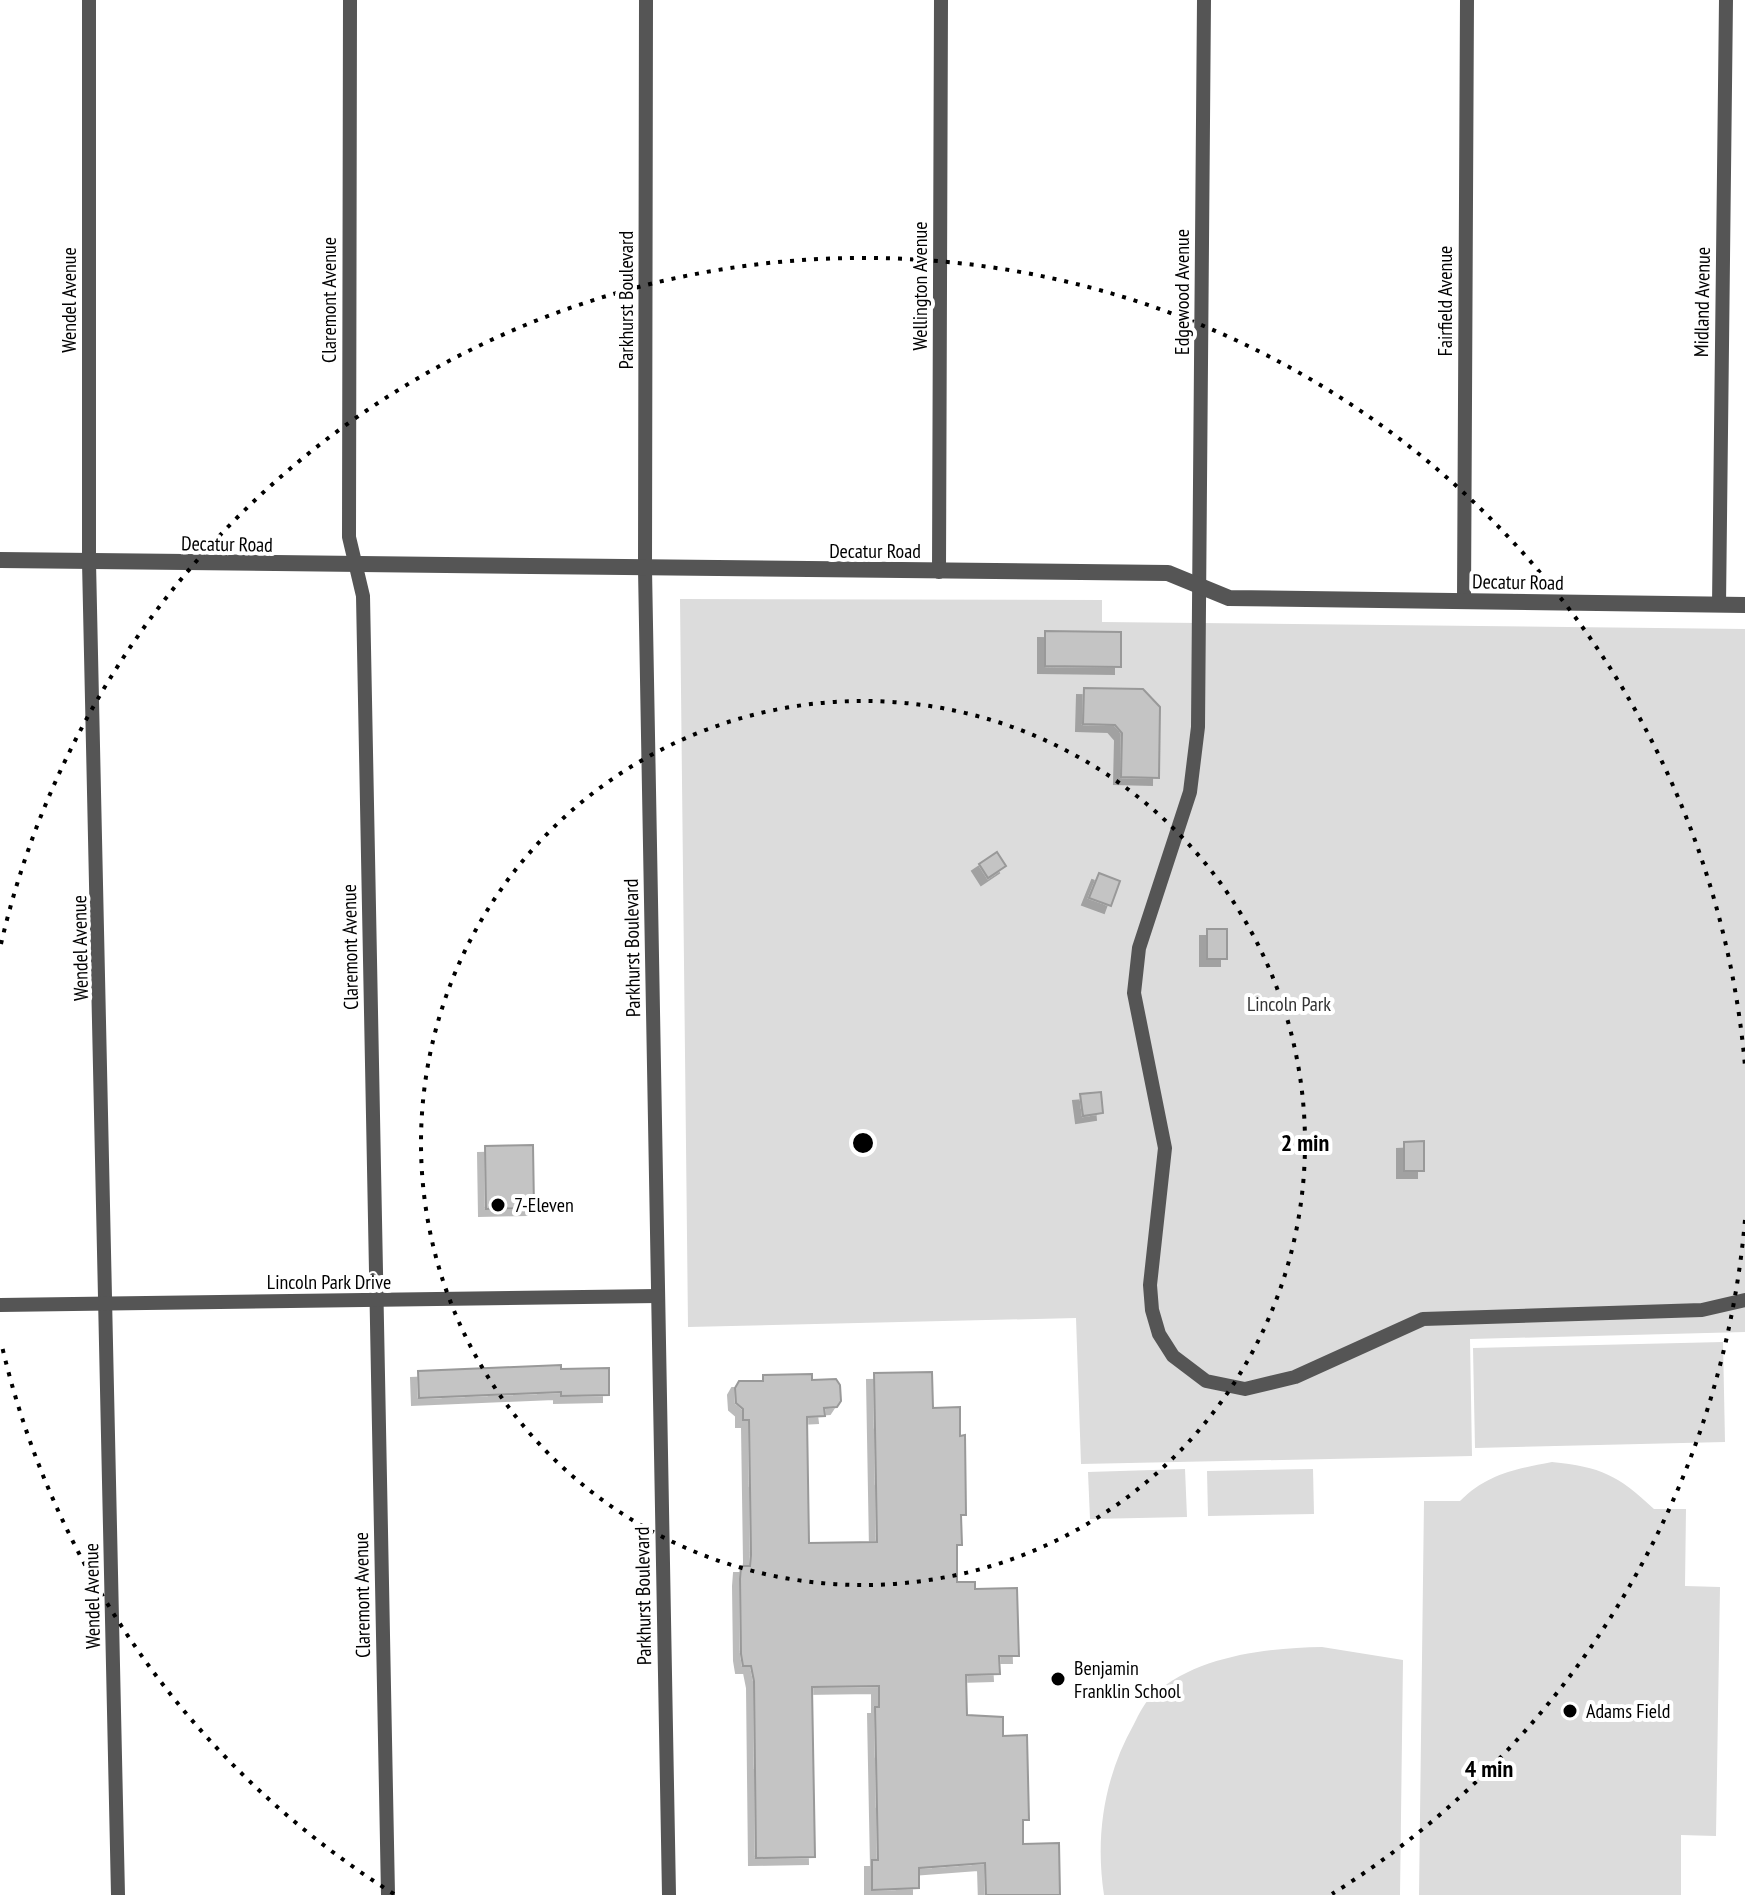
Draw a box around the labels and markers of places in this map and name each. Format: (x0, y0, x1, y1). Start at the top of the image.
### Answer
centre of rings (849, 1129, 877, 1157)
place label: 7-Eleven (514, 1192, 574, 1218)
marker: 7-Eleven (489, 1196, 507, 1214)
place label: Benjamin Franklin School (1074, 1655, 1181, 1704)
marker: Benjamin Franklin School (1049, 1670, 1067, 1688)
place label: Adams Field (1586, 1698, 1670, 1724)
marker: Adams Field (1561, 1702, 1579, 1720)

